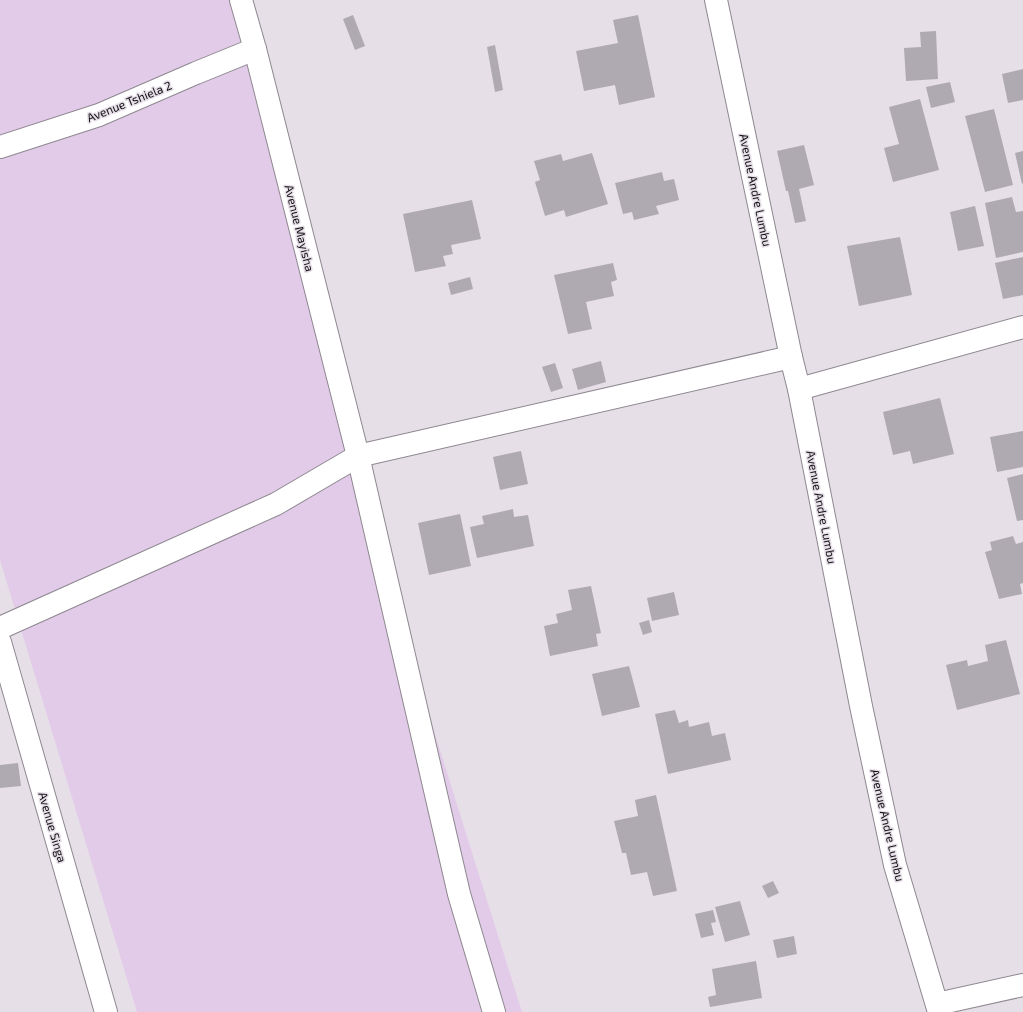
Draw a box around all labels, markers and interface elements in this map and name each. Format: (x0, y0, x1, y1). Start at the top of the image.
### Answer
street label: Avenue Tshiela 2 (84, 77, 174, 124)
street label: Avenue Andre Lumbu (737, 132, 775, 248)
street label: Avenue Mayisha (282, 183, 318, 273)
street label: Avenue Andre Lumbu (804, 449, 840, 565)
street label: Avenue Andre Lumbu (868, 767, 908, 883)
street label: Avenue Singa (36, 790, 70, 864)

